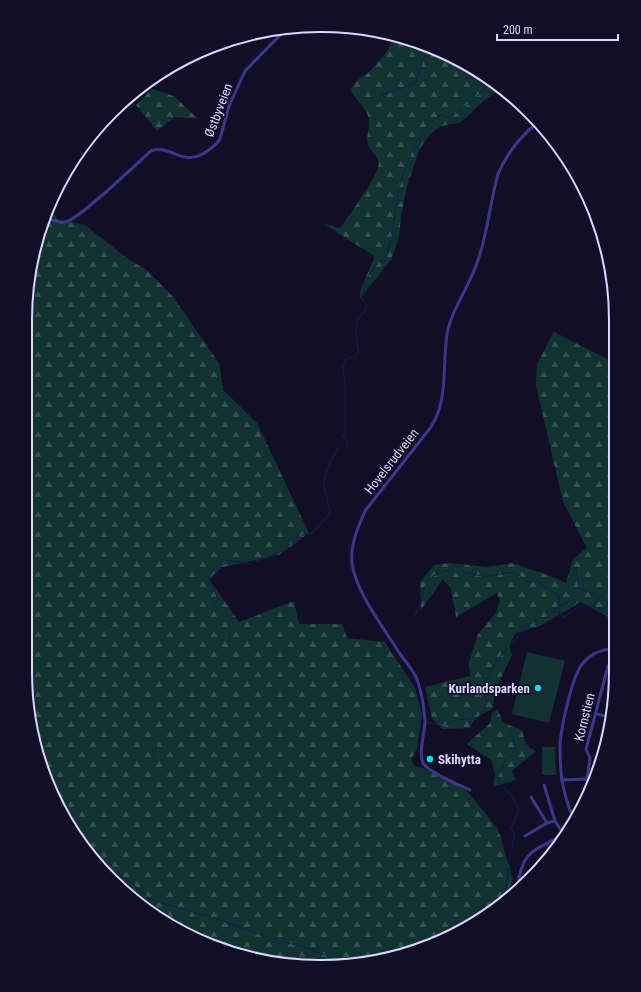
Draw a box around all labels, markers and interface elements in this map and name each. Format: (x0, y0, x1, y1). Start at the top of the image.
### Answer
scale bar (497, 16, 618, 42)
text: 200 m (503, 23, 533, 37)
street label: Østbyveien (201, 81, 236, 139)
street label: Hovelsrudveien (361, 426, 422, 497)
place label: Kurlandsparken (449, 681, 530, 696)
marker: Kurlandsparken (533, 683, 543, 693)
street label: Kornstien (571, 692, 598, 743)
place label: Skihytta (438, 752, 481, 767)
marker: Skihytta (425, 754, 435, 764)

